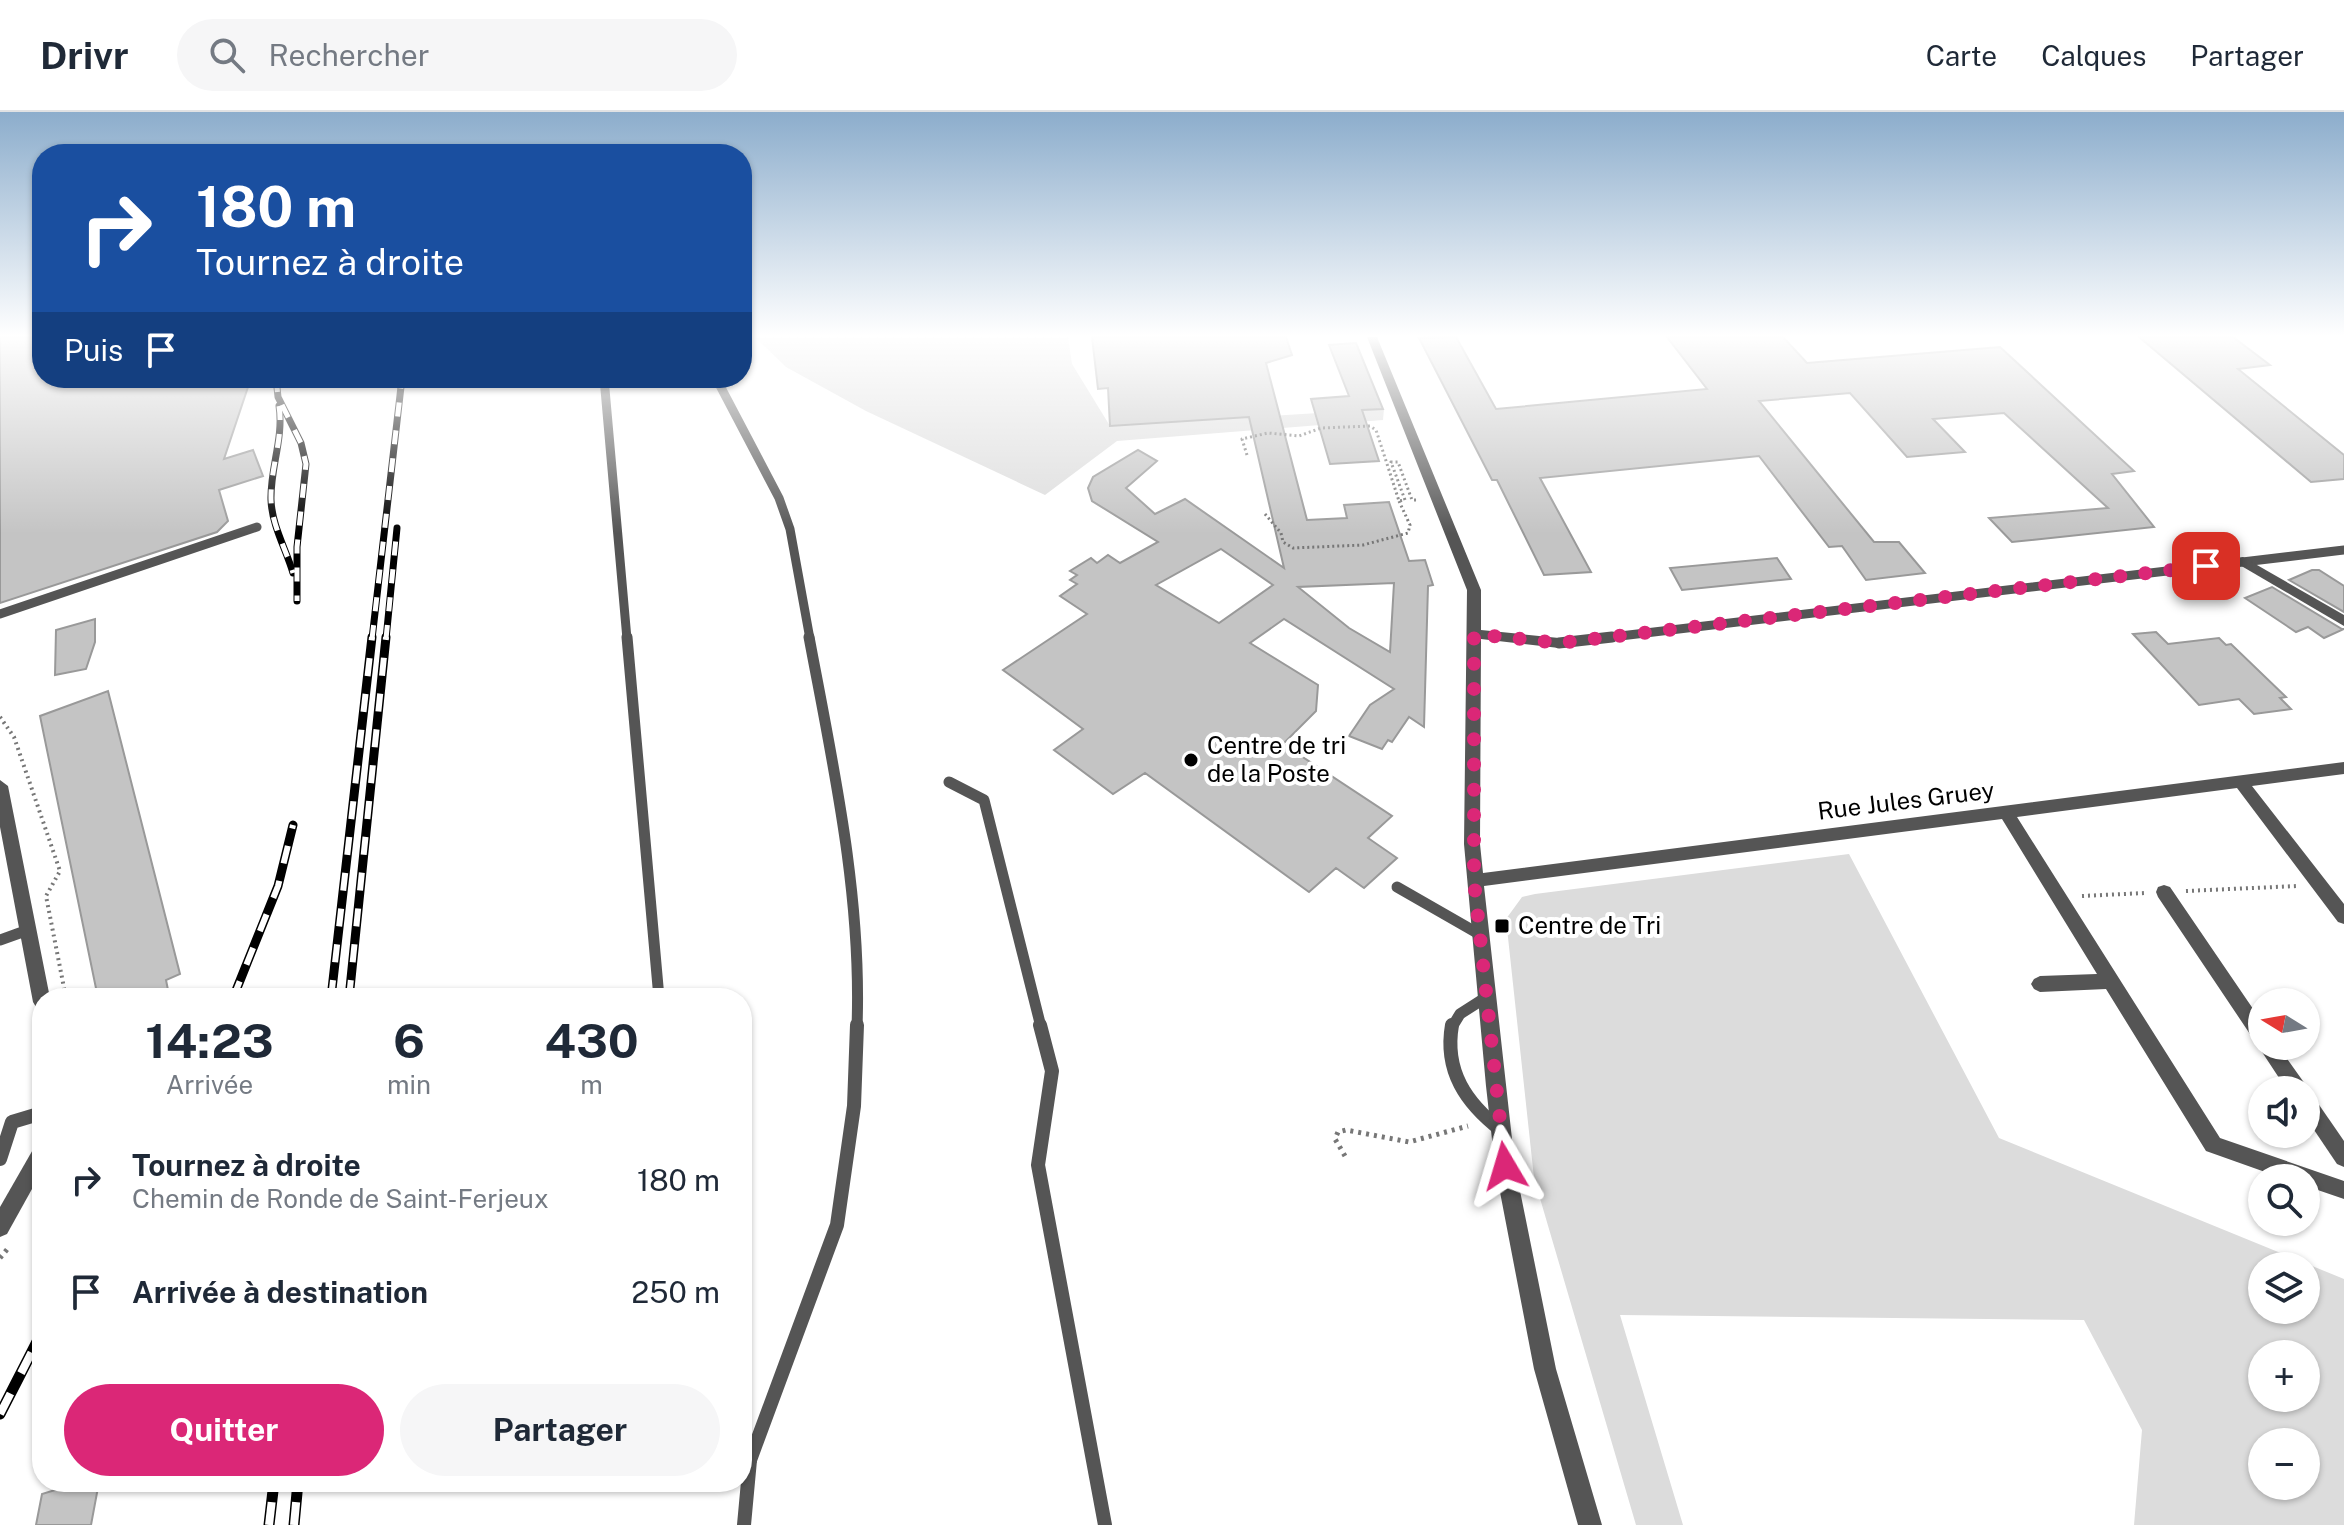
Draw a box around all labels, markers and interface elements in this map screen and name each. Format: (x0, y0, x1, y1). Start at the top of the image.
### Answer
search box (177, 19, 737, 91)
text: Drivr (40, 33, 129, 78)
icon: search (205, 33, 249, 77)
text: Rechercher (269, 37, 429, 73)
text: Carte (1926, 39, 1997, 72)
text: Calques (2041, 39, 2146, 72)
text: Partager (2190, 39, 2304, 72)
text: 180 m (196, 174, 356, 240)
icon: right (64, 176, 168, 280)
text: Tournez à droite (196, 241, 464, 283)
icon: arrive (139, 328, 183, 372)
text: Puis (64, 332, 123, 368)
pin (2172, 532, 2240, 600)
icon: arrive (2184, 544, 2228, 588)
place label: Centre de tri de la Poste (1207, 731, 1346, 787)
marker: Centre de tri de la Poste (1182, 751, 1200, 769)
street label: Rue Jules Gruey (1816, 775, 1996, 825)
place label: Centre de Tri (1518, 911, 1661, 939)
marker: Centre de Tri (1493, 917, 1511, 935)
north arrow (2248, 988, 2320, 1060)
map controls (2248, 988, 2320, 1500)
text: 14:23 (145, 1012, 274, 1069)
text: 6 (393, 1012, 425, 1069)
text: 430 (544, 1012, 639, 1069)
text: Arrivée (166, 1069, 253, 1100)
text: min (387, 1069, 431, 1100)
text: m (580, 1069, 603, 1100)
button: sound (2248, 1076, 2320, 1148)
position arrow (1463, 1124, 1547, 1208)
text: Tournez à droite (132, 1147, 361, 1183)
icon: right (64, 1158, 108, 1202)
text: 180 m (637, 1162, 720, 1198)
button: search (2248, 1164, 2320, 1236)
text: Chemin de Ronde de Saint-Ferjeux (132, 1183, 549, 1214)
button: layers (2248, 1252, 2320, 1324)
icon: arrive (64, 1270, 108, 1314)
text: Arrivée à destination (132, 1274, 428, 1310)
text: 250 m (631, 1274, 720, 1310)
button: + (2248, 1340, 2320, 1412)
button: Quitter (64, 1384, 384, 1476)
button: Partager (400, 1384, 720, 1476)
button: − (2248, 1428, 2320, 1500)

